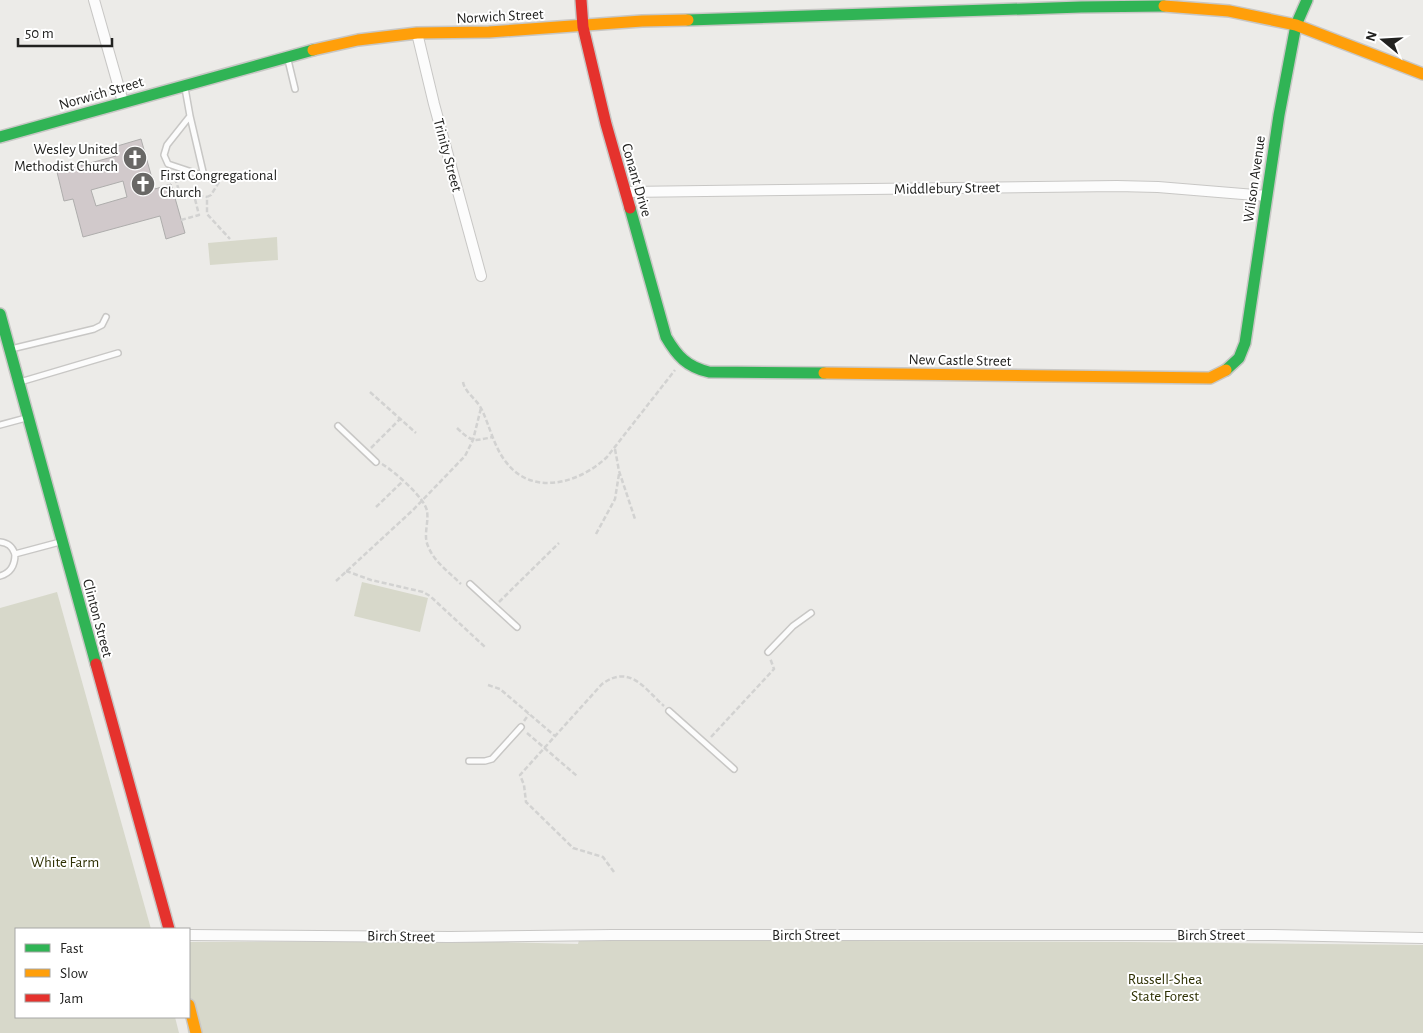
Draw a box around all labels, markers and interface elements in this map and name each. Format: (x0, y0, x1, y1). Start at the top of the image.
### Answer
street label: Norwich Street (456, 7, 544, 26)
scale bar (18, 15, 111, 47)
north arrow (1358, 15, 1408, 65)
text: 50 m (25, 26, 54, 41)
text: N (1363, 29, 1380, 43)
street label: Norwich Street (57, 74, 145, 113)
street label: Trinity Street (431, 117, 465, 194)
street label: Wilson Avenue (1241, 135, 1268, 223)
place label: Wesley United Methodist Church (14, 142, 118, 174)
street label: Conant Drive (619, 142, 654, 219)
church icon: Wesley United Methodist Church (122, 145, 148, 171)
place label: First Congregational Church (160, 168, 277, 200)
church icon: First Congregational Church (130, 171, 156, 197)
street label: Middlebury Street (894, 180, 1000, 197)
street label: New Castle Street (908, 352, 1012, 369)
street label: Clinton Street (80, 577, 115, 659)
park label: White Farm (31, 855, 99, 870)
legend (15, 928, 190, 1018)
street label: Birch Street (367, 928, 435, 945)
street label: Birch Street (772, 928, 840, 943)
street label: Birch Street (1177, 928, 1245, 943)
text: Fast (60, 941, 84, 956)
text: Slow (60, 966, 88, 981)
park label: Russell-Shea State Forest (1128, 972, 1202, 1004)
text: Jam (60, 991, 83, 1006)

